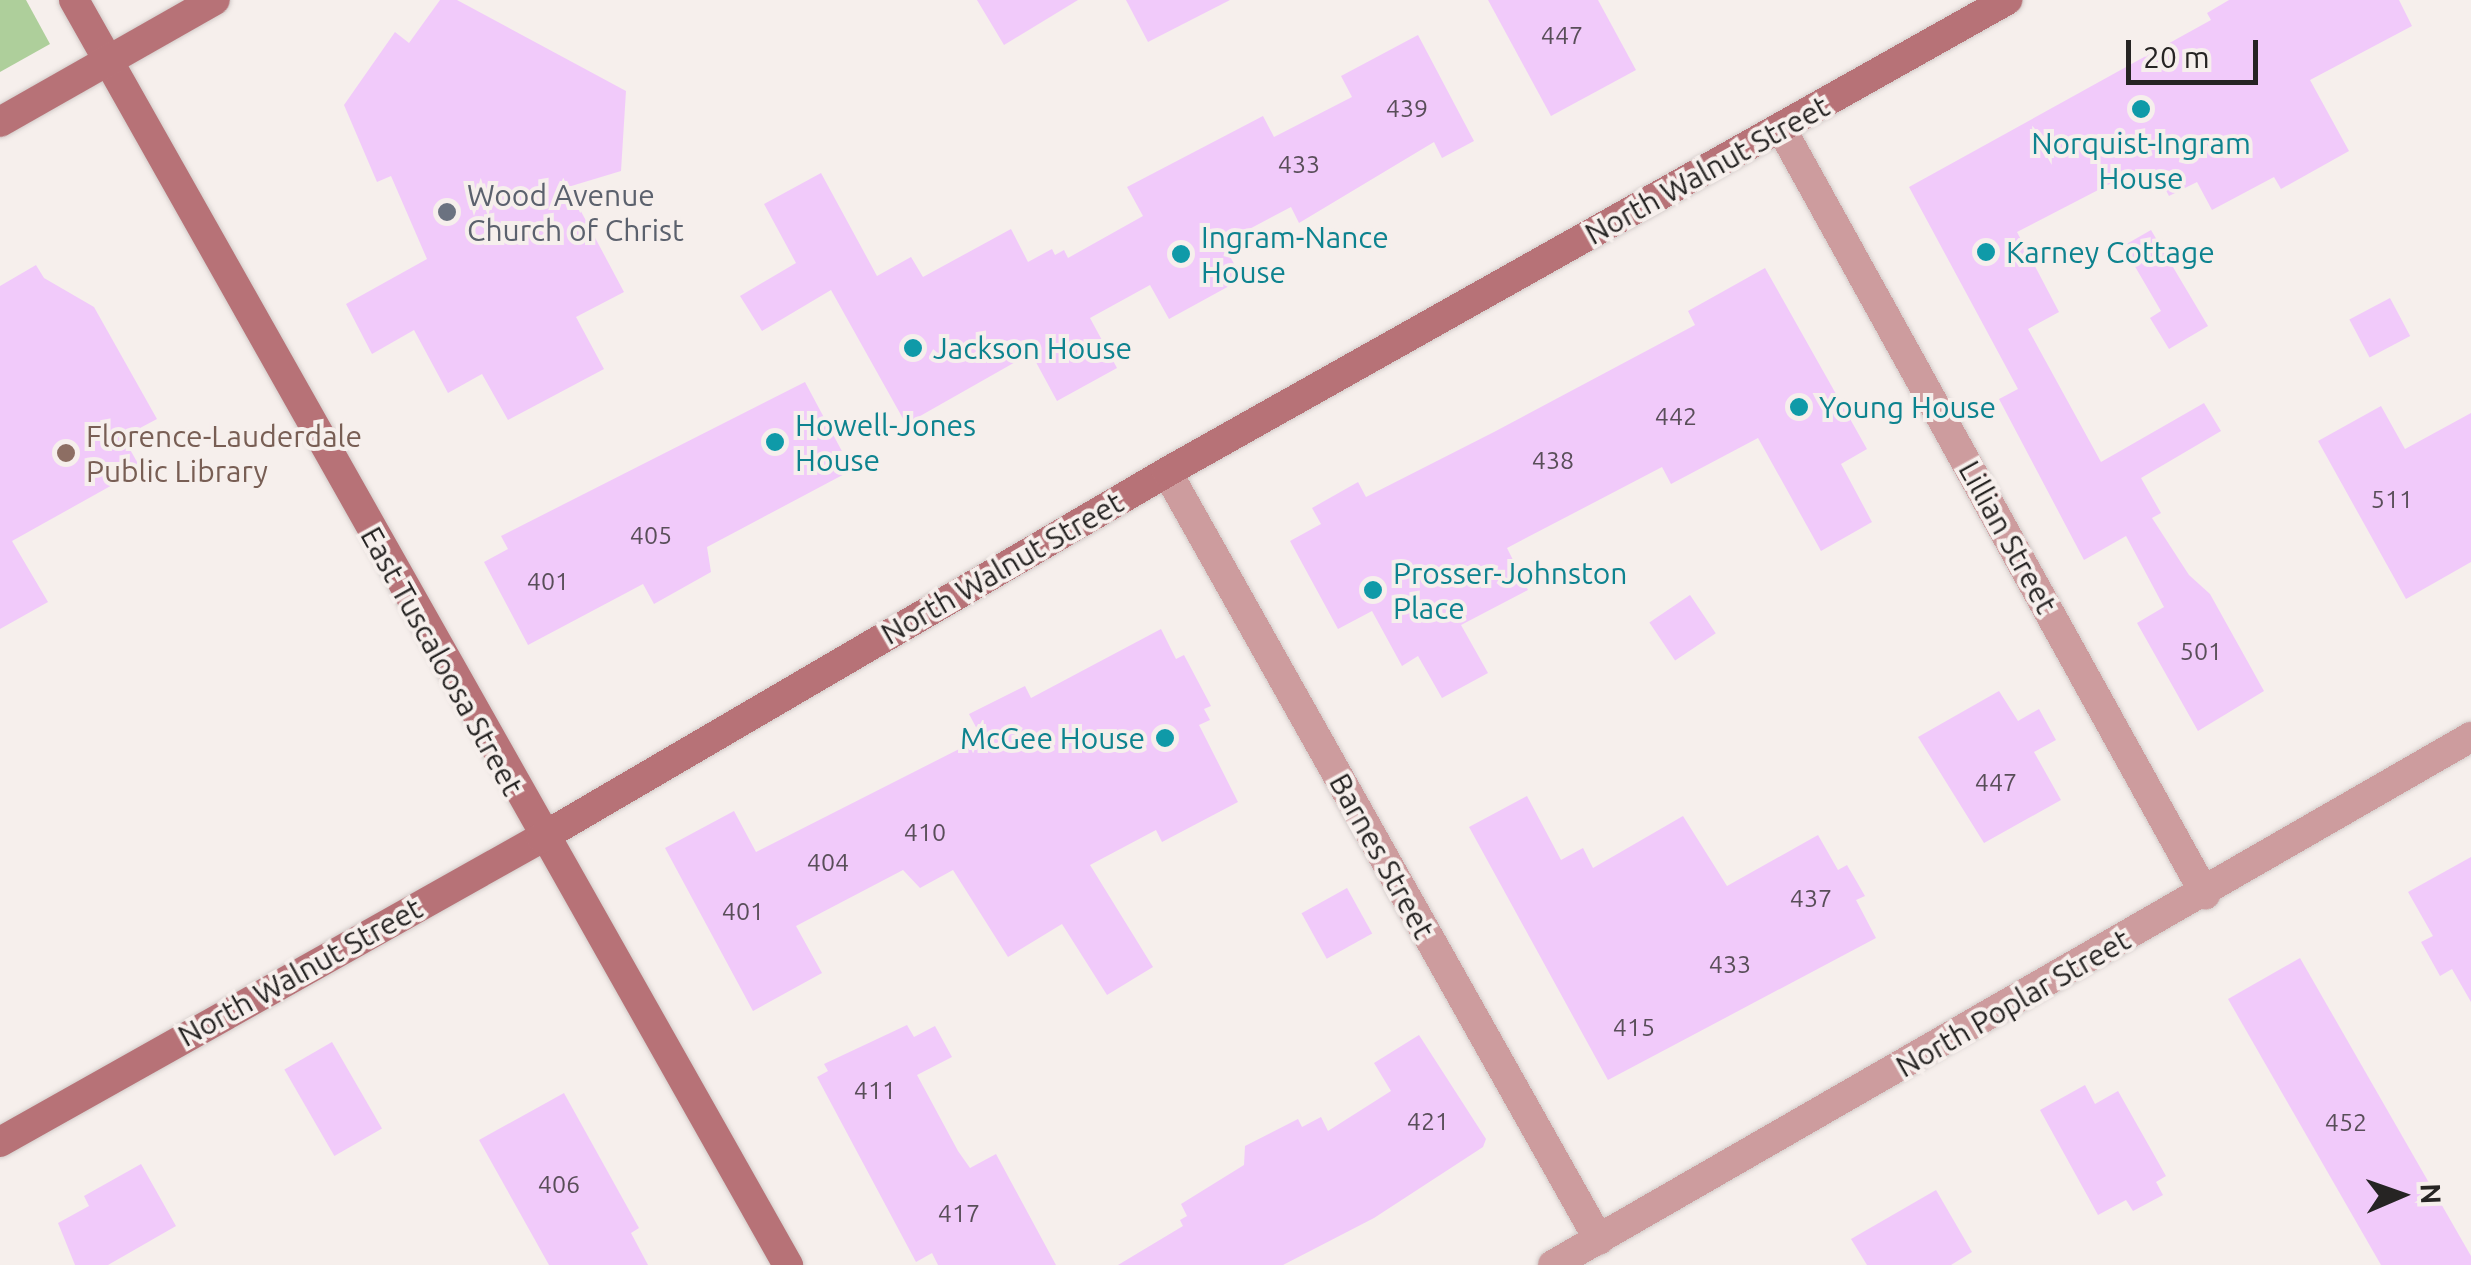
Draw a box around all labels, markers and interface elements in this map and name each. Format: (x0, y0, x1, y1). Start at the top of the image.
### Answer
house number: 447 (1541, 20, 1583, 50)
scale bar (2131, 20, 2264, 82)
text: 20 m (2143, 40, 2210, 74)
street label: North Walnut Street (1579, 88, 1835, 252)
house number: 439 (1386, 93, 1428, 123)
marker: Norquist-Ingram House (2130, 98, 2152, 120)
place label: Norquist-Ingram House (2031, 125, 2251, 196)
house number: 433 (1278, 149, 1320, 179)
place label: Wood Avenue Church of Christ (467, 177, 684, 248)
marker: Wood Avenue Church of Christ (436, 201, 458, 223)
place label: Ingram-Nance House (1201, 219, 1389, 290)
place label: Karney Cottage (2006, 234, 2215, 270)
marker: Karney Cottage (1975, 241, 1997, 263)
marker: Ingram-Nance House (1170, 243, 1192, 265)
place label: Jackson House (933, 330, 1132, 366)
marker: Jackson House (902, 337, 924, 359)
place label: Young House (1819, 389, 1996, 425)
marker: Young House (1788, 396, 1810, 418)
house number: 442 (1655, 401, 1697, 431)
place label: Howell-Jones House (795, 407, 976, 478)
place label: Florence-Lauderdale Public Library (86, 418, 362, 488)
marker: Howell-Jones House (764, 431, 786, 453)
marker: Florence-Lauderdale Public Library (55, 442, 77, 464)
house number: 438 (1532, 445, 1574, 475)
street label: Lillian Street (1951, 454, 2065, 620)
street label: North Walnut Street (875, 484, 1129, 652)
house number: 511 (2371, 484, 2413, 514)
house number: 405 (630, 520, 672, 550)
street label: East Tuscaloosa Street (353, 521, 531, 801)
place label: Prosser-Johnston Place (1393, 555, 1627, 626)
house number: 401 (527, 566, 569, 596)
marker: Prosser-Johnston Place (1362, 579, 1384, 601)
house number: 501 (2180, 636, 2222, 666)
place label: McGee House (960, 720, 1145, 756)
marker: McGee House (1154, 727, 1176, 749)
street label: Barnes Street (1322, 767, 1442, 945)
house number: 447 (1975, 767, 2017, 797)
house number: 410 (904, 817, 946, 847)
house number: 404 (807, 847, 849, 877)
house number: 437 (1790, 883, 1832, 913)
street label: North Walnut Street (172, 890, 428, 1054)
house number: 401 (722, 896, 764, 926)
street label: North Poplar Street (1890, 921, 2136, 1085)
house number: 433 (1709, 949, 1751, 979)
house number: 415 (1613, 1012, 1655, 1042)
house number: 411 (854, 1075, 896, 1105)
house number: 421 (1407, 1106, 1449, 1136)
house number: 452 (2325, 1107, 2367, 1137)
north arrow (2351, 1145, 2451, 1245)
house number: 406 (538, 1169, 580, 1199)
text: N (2416, 1183, 2447, 1205)
house number: 417 (938, 1198, 980, 1228)

